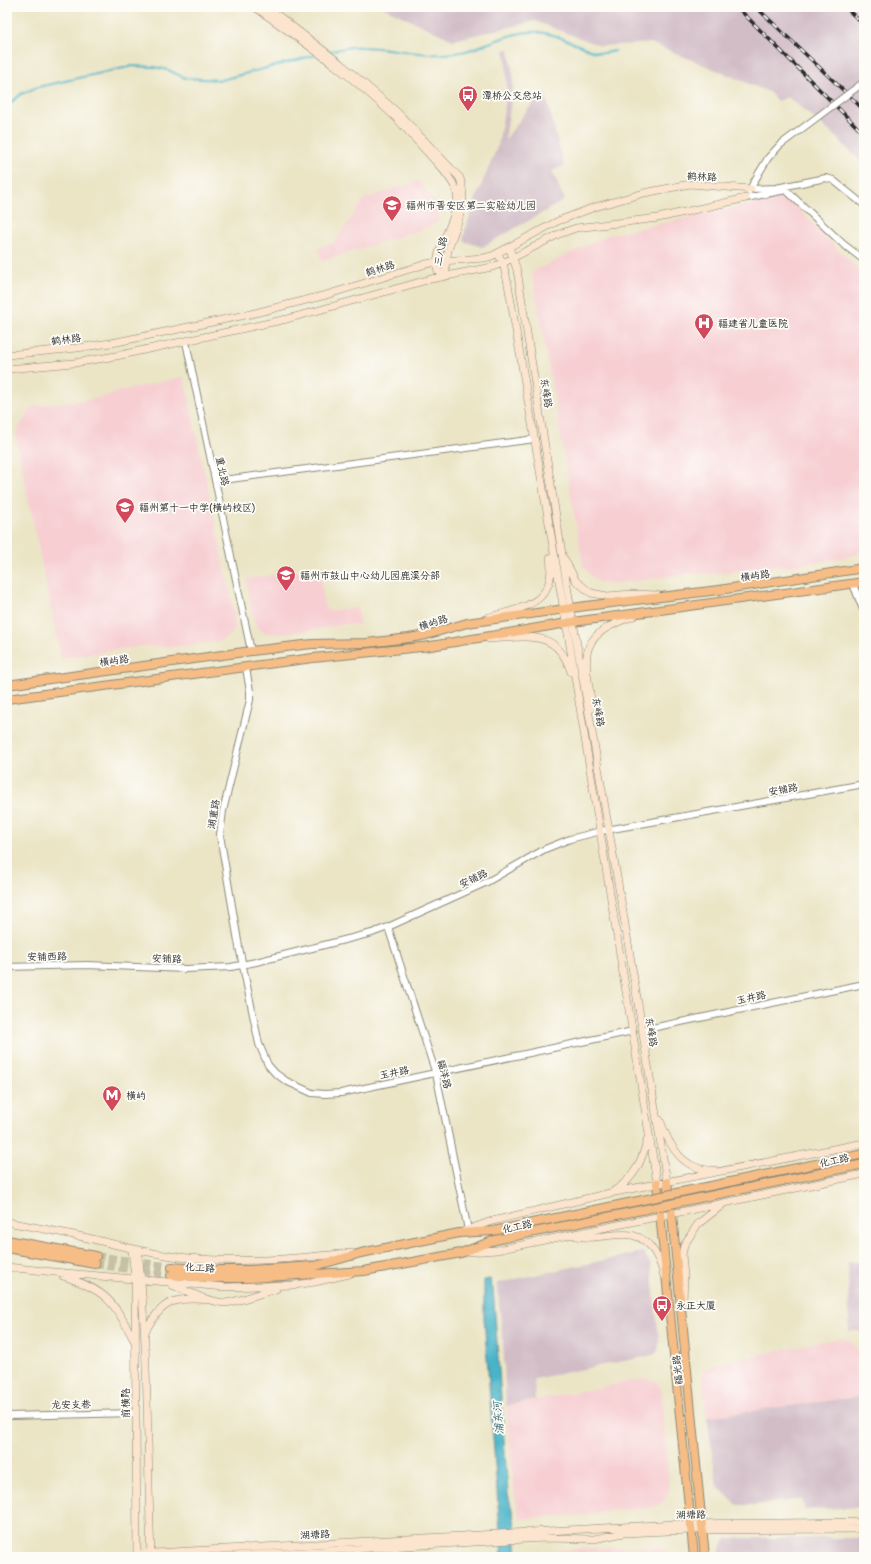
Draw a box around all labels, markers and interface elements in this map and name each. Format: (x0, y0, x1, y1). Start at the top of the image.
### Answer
bus stop icon: 潭桥公交总站 (457, 84, 479, 112)
place label: 潭桥公交总站 (482, 90, 542, 102)
street label: 鹤林路 (687, 170, 717, 184)
school or university icon: 福州市晋安区第二实验幼儿园 (381, 194, 403, 222)
place label: 福州市晋安区第二实验幼儿园 (406, 200, 536, 212)
street label: 三八路 (432, 235, 450, 267)
street label: 鹤林路 (364, 259, 396, 279)
hospital icon: 福建省儿童医院 (693, 312, 715, 340)
place label: 福建省儿童医院 (718, 318, 788, 330)
street label: 鹤林路 (51, 332, 82, 348)
street label: 东峰路 (538, 377, 554, 409)
street label: 重北路 (213, 455, 231, 487)
school or university icon: 福州第十一中学(横屿校区) (114, 496, 136, 524)
place label: 福州第十一中学(横屿校区) (139, 502, 256, 514)
school or university icon: 福州市鼓山中心幼儿园鹿溪分部 (275, 564, 297, 592)
street label: 横屿路 (739, 568, 771, 584)
place label: 福州市鼓山中心幼儿园鹿溪分部 (300, 570, 440, 582)
street label: 横屿路 (417, 613, 449, 633)
street label: 横屿路 (98, 653, 130, 669)
street label: 东峰路 (590, 696, 607, 728)
street label: 安铺路 (767, 781, 799, 798)
street label: 湖重路 (206, 798, 222, 830)
street label: 安铺路 (457, 867, 490, 891)
street label: 安铺西路 (27, 951, 67, 963)
street label: 安铺路 (152, 952, 182, 966)
street label: 玉井路 (735, 989, 767, 1007)
street label: 东峰路 (643, 1016, 659, 1048)
street label: 福洋路 (435, 1058, 453, 1090)
street label: 玉井路 (378, 1064, 410, 1082)
metro station icon: 横屿 (101, 1084, 123, 1112)
place label: 横屿 (126, 1090, 146, 1102)
street label: 化工路 (818, 1152, 850, 1170)
street label: 化工路 (501, 1218, 533, 1236)
street label: 化工路 (185, 1261, 215, 1275)
bus stop icon: 永正大厦 (651, 1294, 673, 1322)
place label: 永正大厦 (676, 1300, 716, 1312)
street label: 福光路 (670, 1354, 686, 1385)
street label: 前横路 (120, 1388, 132, 1418)
street label: 龙安支巷 (51, 1399, 92, 1411)
water label: 浦东河 (491, 1399, 506, 1435)
street label: 湖塘路 (676, 1509, 706, 1521)
street label: 湖塘路 (300, 1528, 330, 1542)

